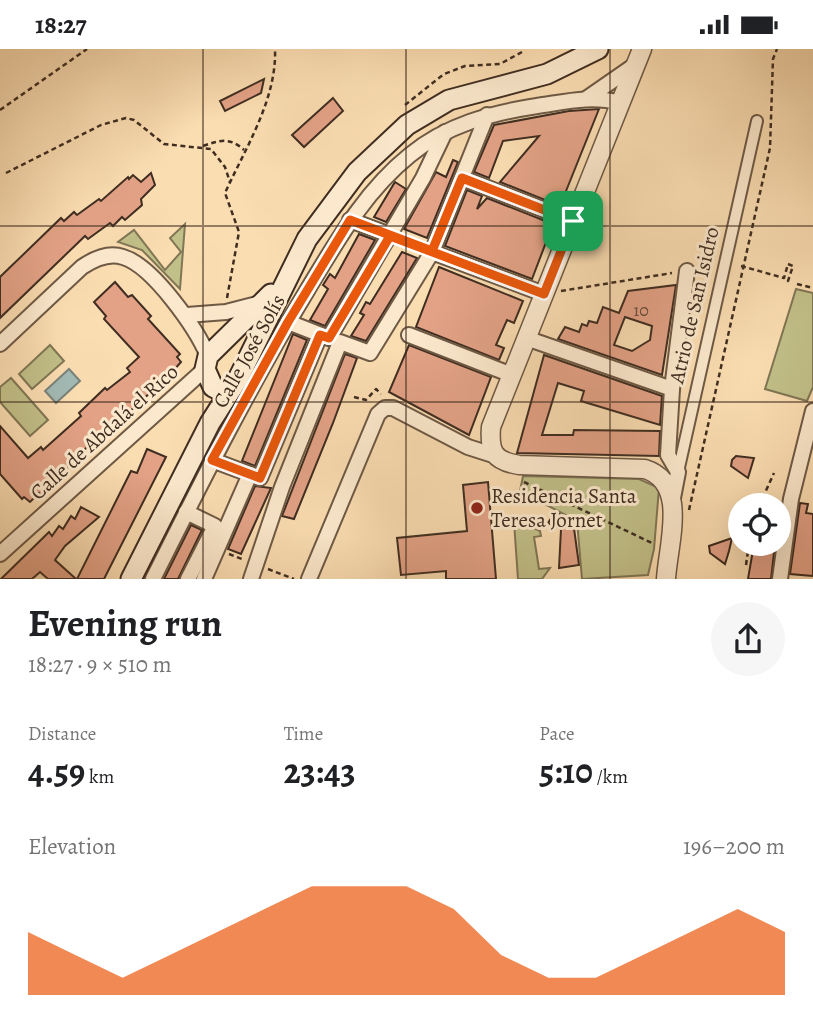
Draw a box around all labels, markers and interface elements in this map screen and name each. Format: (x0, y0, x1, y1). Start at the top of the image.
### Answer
text: 18:27 (35, 7, 87, 42)
pin (543, 191, 603, 251)
icon: arrive (554, 202, 592, 240)
street label: Atrio de San Isidro (662, 224, 726, 387)
street label: Calle José Solís (206, 289, 292, 413)
house number: 10 (633, 298, 649, 322)
street label: Calle de Abdalá el Rico (24, 358, 184, 506)
place label: Residencia Santa Teresa Jornet (491, 482, 637, 534)
map controls (728, 493, 791, 556)
button: locate (728, 493, 791, 556)
marker: Residencia Santa Teresa Jornet (469, 500, 485, 516)
text: Evening run (28, 597, 222, 649)
button: share (711, 602, 785, 676)
text: 18:27 · 9 × 510 m (28, 649, 172, 680)
text: Distance (28, 721, 96, 747)
text: Time (284, 721, 323, 747)
text: Pace (539, 721, 575, 747)
text: 4.59 (28, 747, 85, 795)
text: 23:43 (284, 747, 355, 795)
text: 5:10 (539, 747, 593, 795)
text: km (85, 764, 114, 790)
text: /km (593, 764, 628, 790)
text: Elevation (28, 831, 116, 862)
text: 196–200 m (683, 831, 785, 862)

